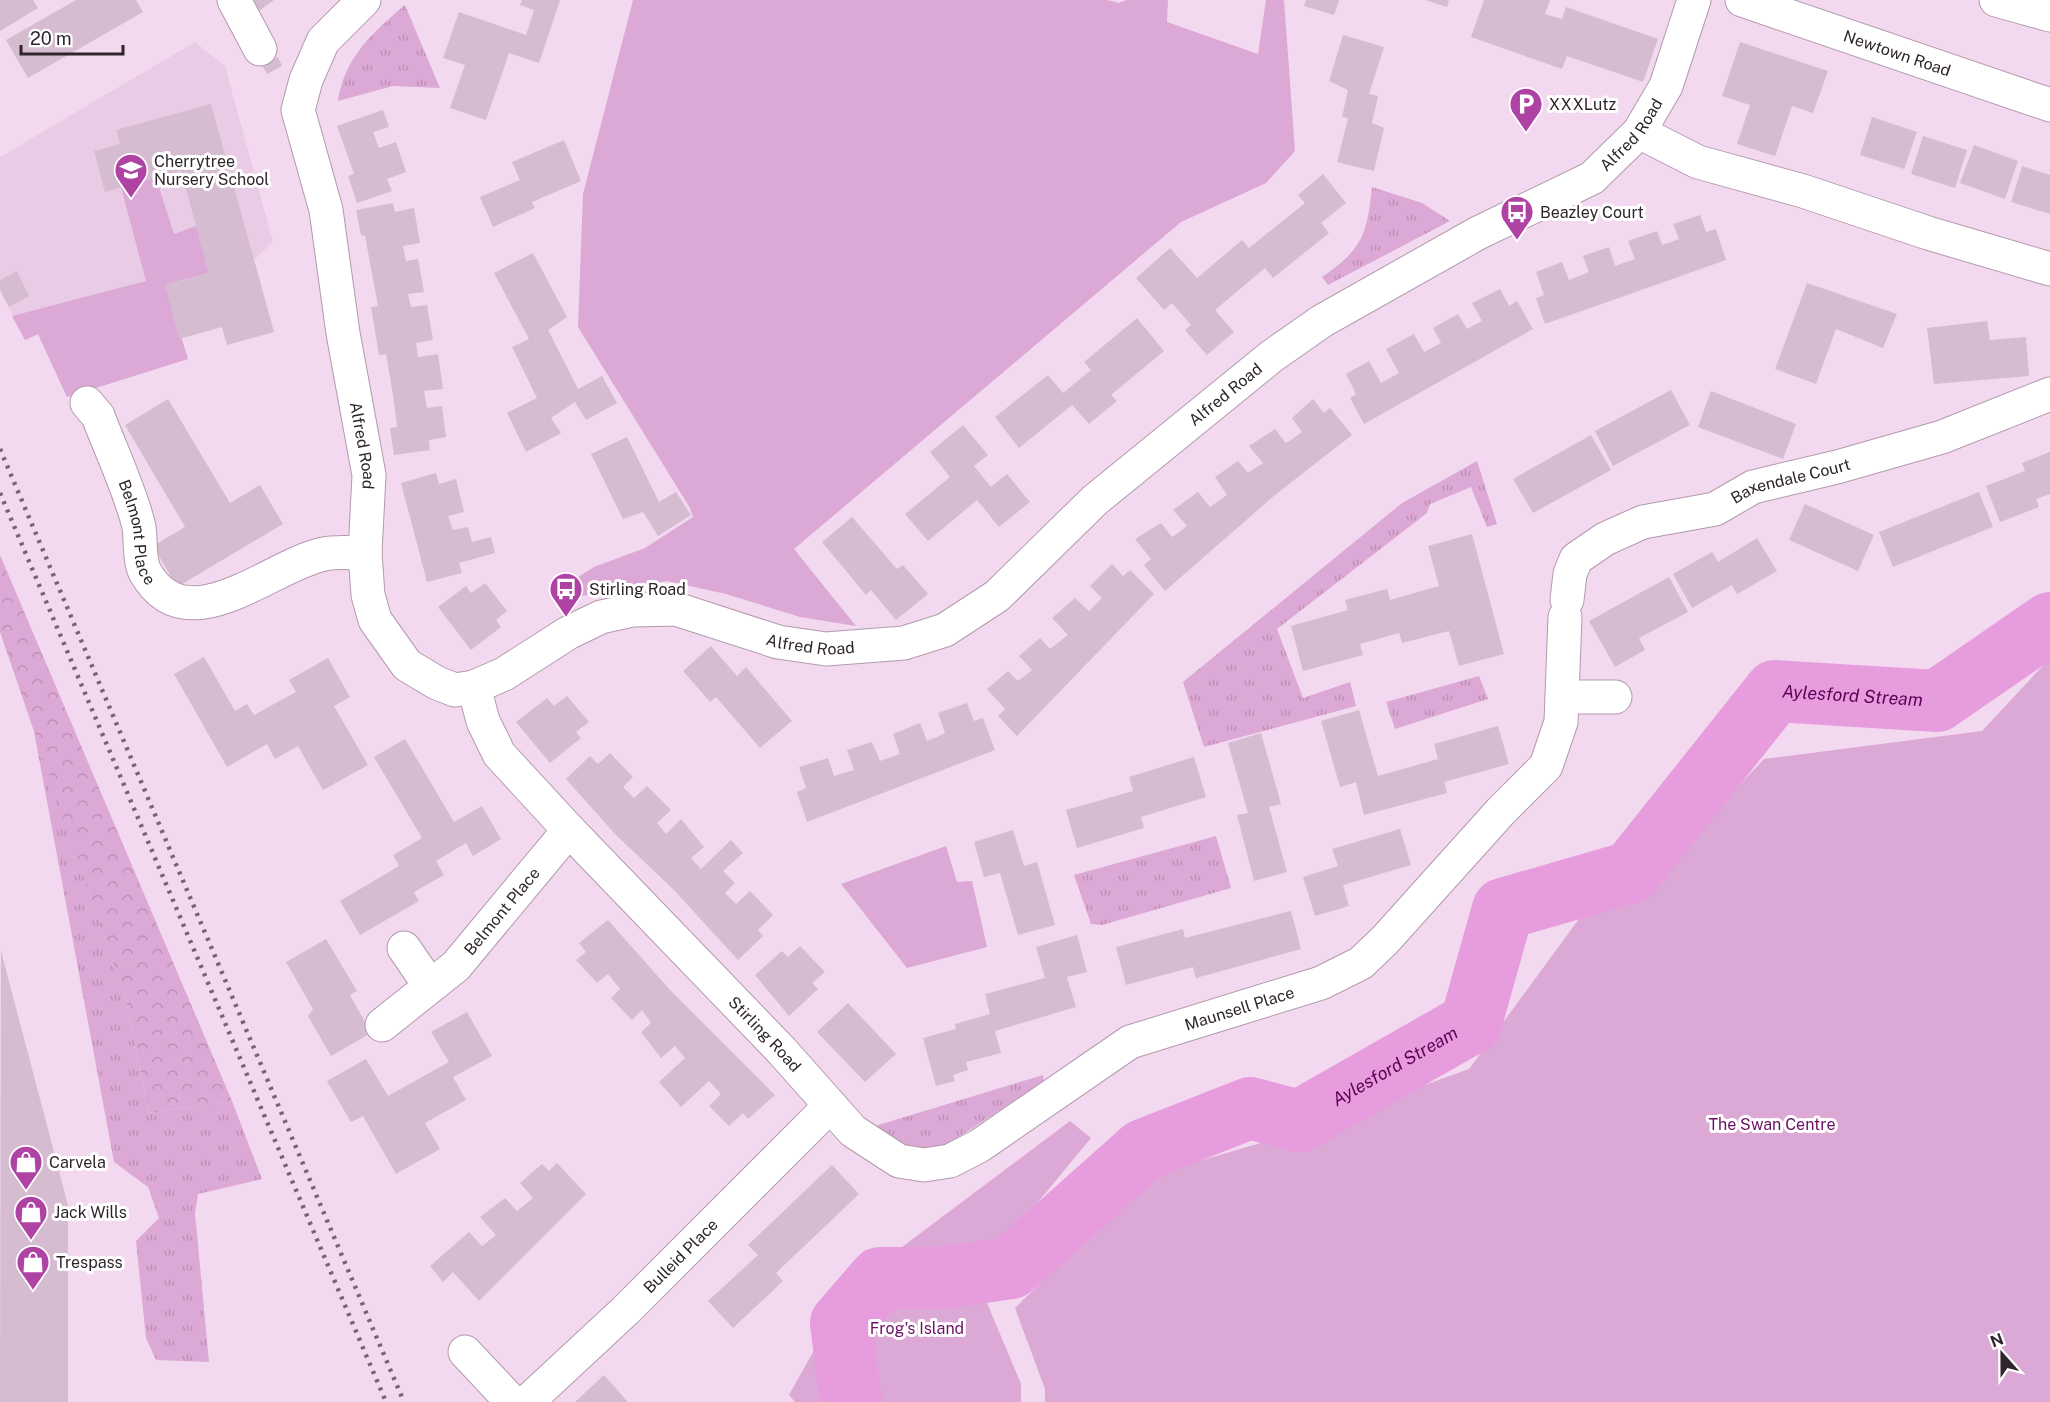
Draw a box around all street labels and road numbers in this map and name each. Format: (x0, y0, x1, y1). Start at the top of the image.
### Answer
street label: Newtown Road (1841, 26, 1953, 80)
street label: Alfred Road (1596, 95, 1667, 175)
street label: Alfred Road (1185, 359, 1266, 430)
street label: Alfred Road (346, 400, 378, 490)
street label: Baxendale Court (1728, 455, 1853, 508)
street label: Belmont Place (114, 477, 159, 589)
street label: Alfred Road (764, 630, 855, 659)
street label: Belmont Place (460, 864, 544, 959)
street label: Maunsell Place (1182, 983, 1297, 1035)
street label: Stirling Road (724, 993, 805, 1076)
street label: Bulleid Place (640, 1215, 722, 1297)

